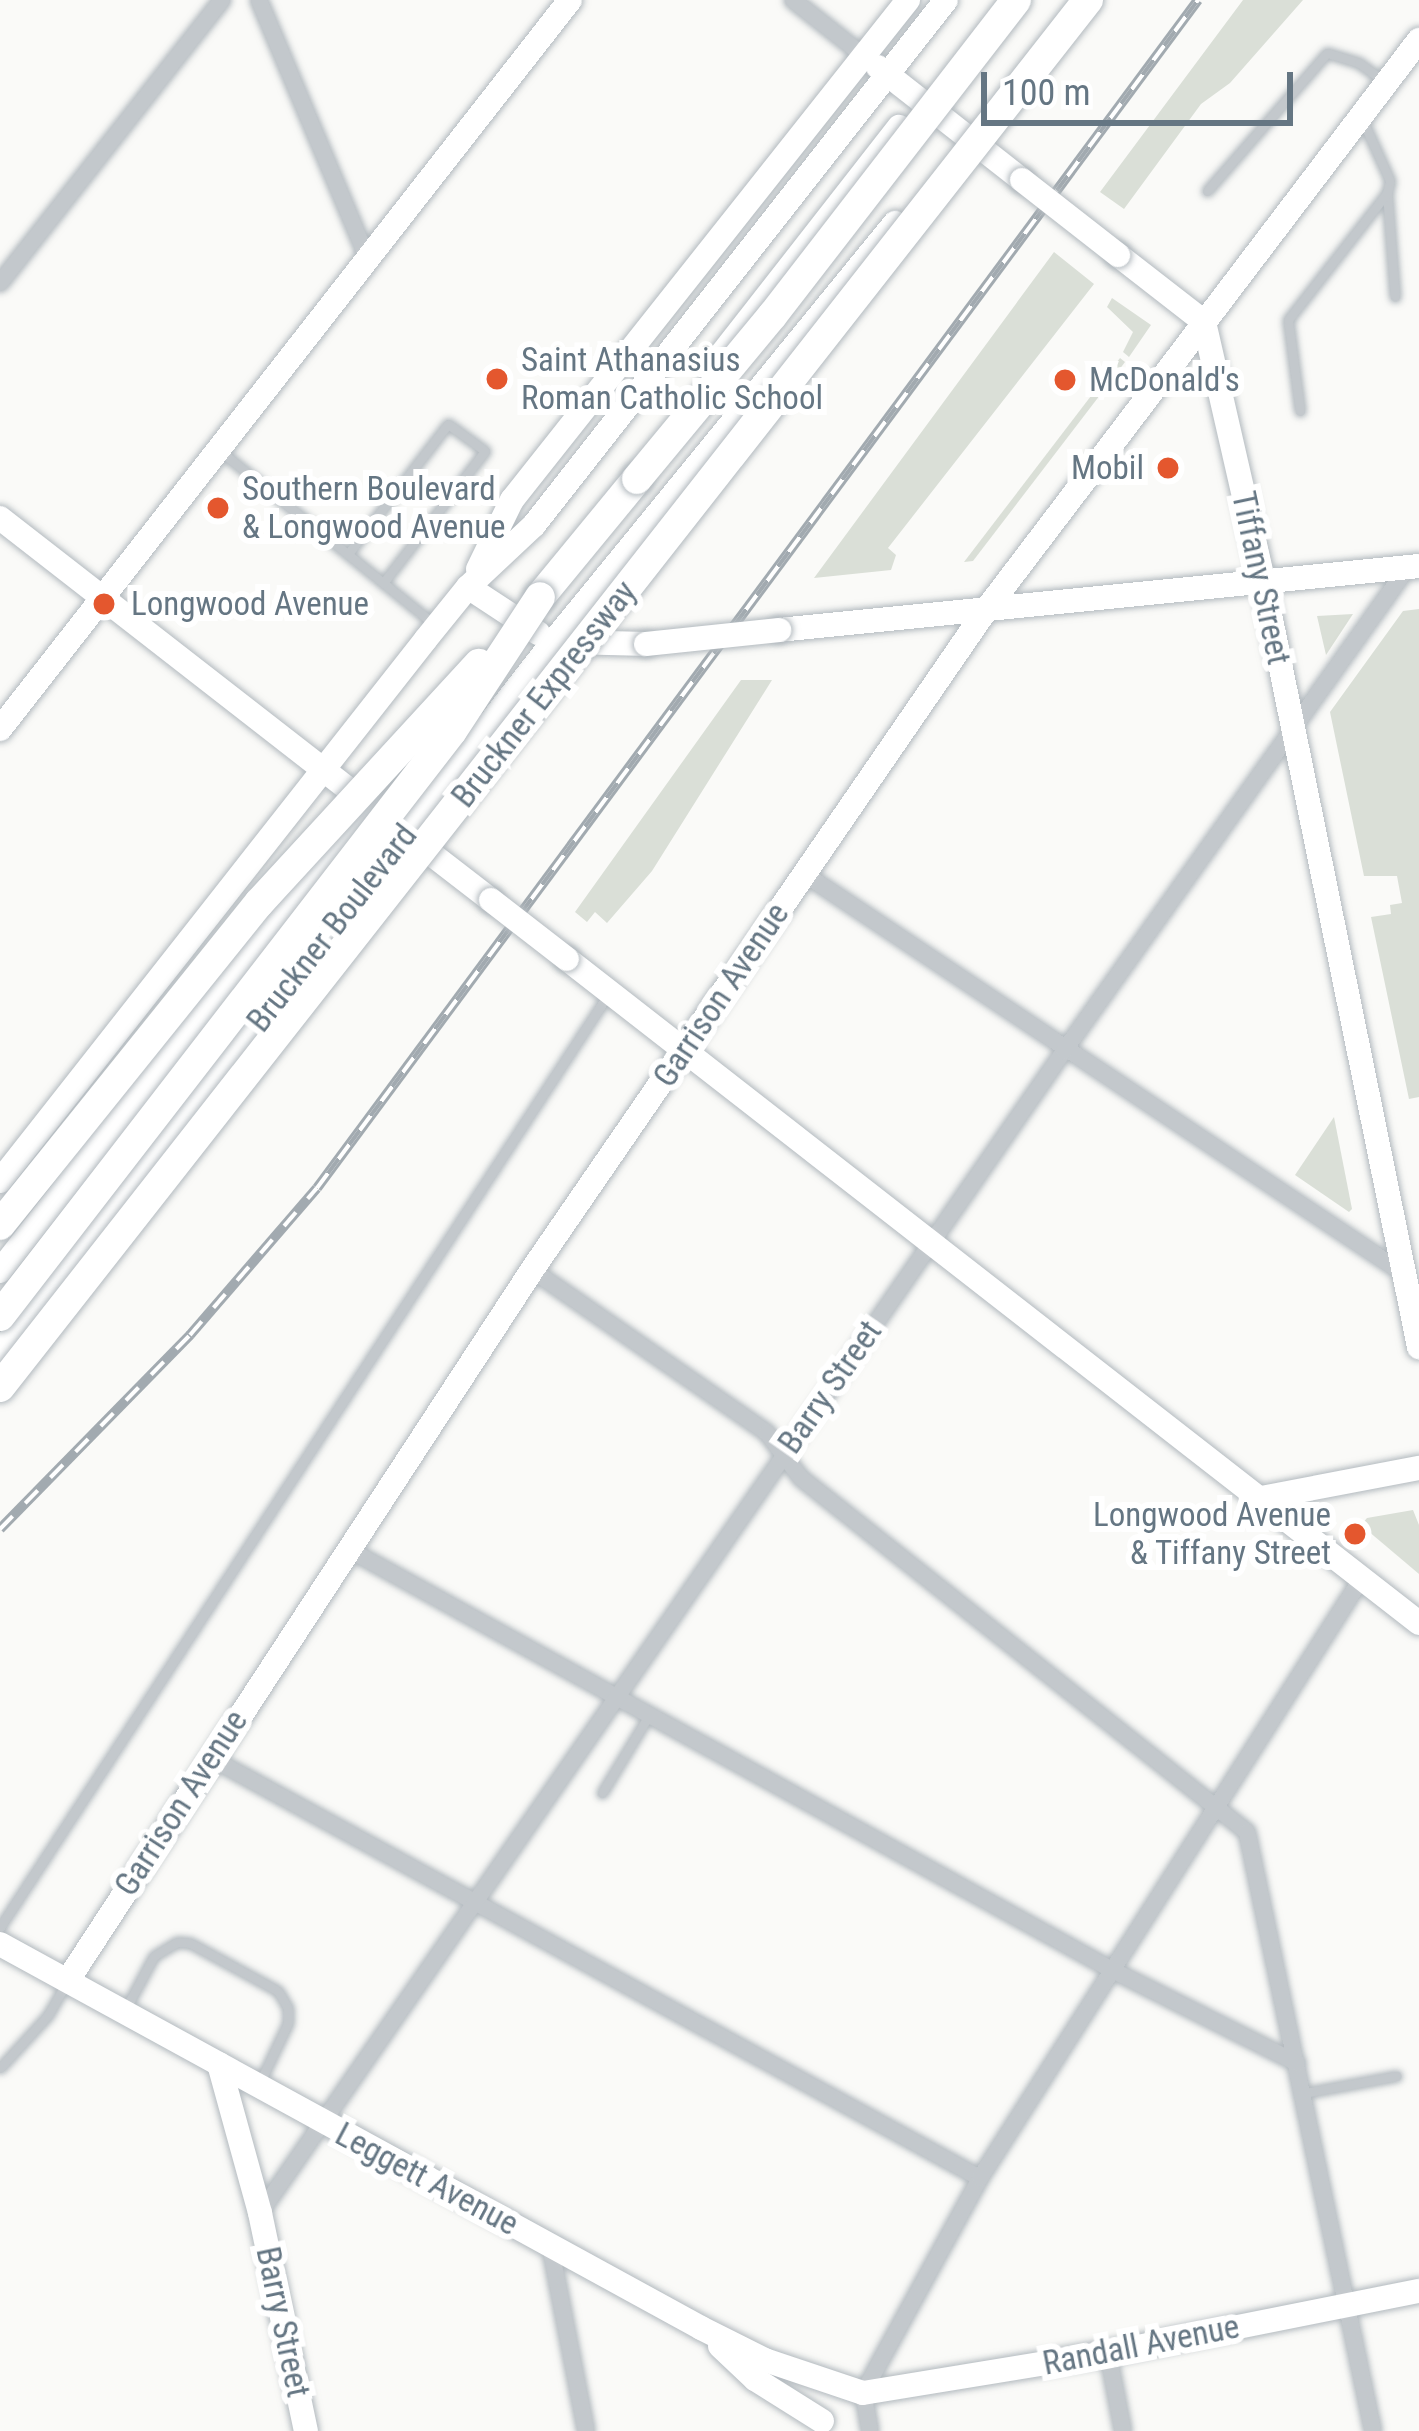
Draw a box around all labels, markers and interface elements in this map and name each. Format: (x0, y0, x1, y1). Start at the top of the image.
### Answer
scale bar (987, 48, 1299, 122)
text: 100 m (1002, 72, 1091, 114)
place label: Saint Athanasius Roman Catholic School (521, 340, 823, 418)
place label: McDonald's (1089, 360, 1240, 400)
marker: Saint Athanasius Roman Catholic School (484, 366, 510, 392)
marker: McDonald's (1052, 367, 1078, 393)
place label: Mobil (1071, 448, 1144, 488)
marker: Mobil (1155, 455, 1181, 481)
place label: Southern Boulevard & Longwood Avenue (242, 469, 506, 547)
street label: Tiffany Street (1223, 488, 1299, 668)
marker: Southern Boulevard & Longwood Avenue (205, 495, 231, 521)
street label: Bruckner Expressway (443, 573, 645, 815)
place label: Longwood Avenue (131, 584, 369, 624)
marker: Longwood Avenue (88, 588, 120, 620)
street label: Bruckner Boulevard (239, 816, 425, 1040)
street label: Garrison Avenue (645, 896, 797, 1094)
street label: Barry Street (770, 1313, 890, 1461)
place label: Longwood Avenue & Tiffany Street (1093, 1495, 1331, 1573)
marker: Longwood Avenue & Tiffany Street (1342, 1521, 1368, 1547)
street label: Garrison Avenue (106, 1703, 256, 1903)
street label: Leggett Avenue (329, 2114, 525, 2244)
street label: Barry Street (248, 2243, 318, 2401)
street label: Randall Avenue (1039, 2307, 1243, 2383)

